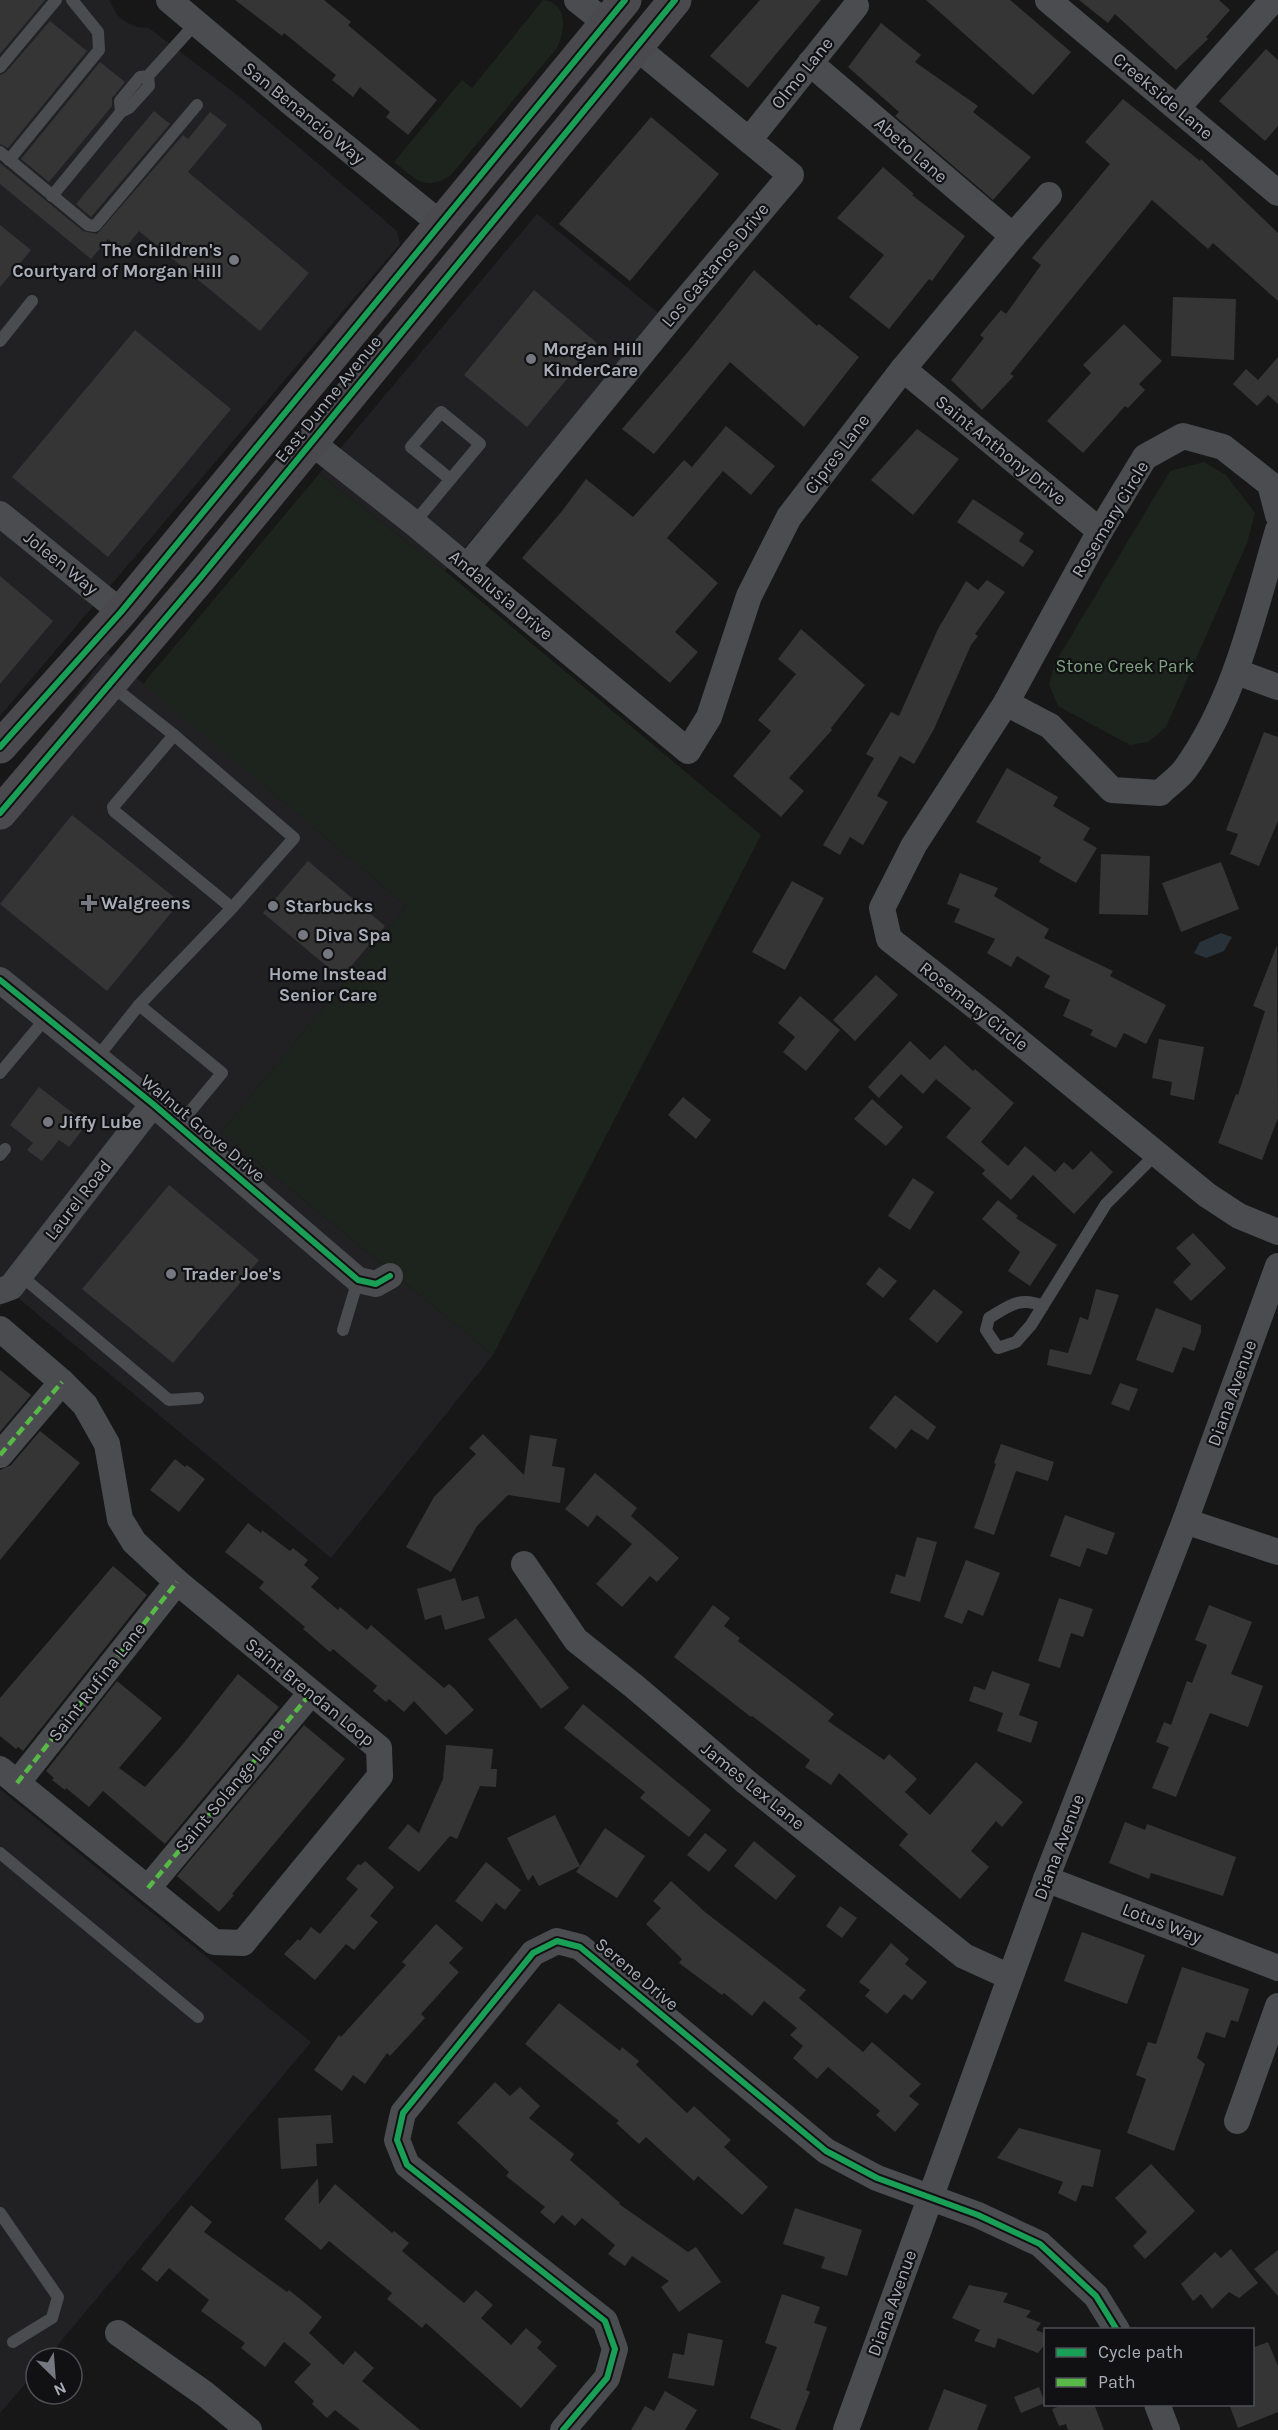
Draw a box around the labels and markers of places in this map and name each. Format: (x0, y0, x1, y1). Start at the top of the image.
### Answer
place label: The Children's Courtyard of Morgan Hill (12, 239, 222, 282)
marker: The Children's Courtyard of Morgan Hill (227, 253, 241, 267)
place label: Morgan Hill KinderCare (543, 338, 642, 381)
marker: Morgan Hill KinderCare (524, 352, 538, 366)
place label: Walgreens (101, 892, 191, 914)
place label: Starbucks (285, 895, 373, 917)
marker: Walgreens (82, 896, 96, 910)
marker: Starbucks (266, 899, 280, 913)
place label: Diva Spa (315, 924, 391, 946)
marker: Diva Spa (296, 928, 310, 942)
marker: Home Instead Senior Care (321, 947, 335, 961)
place label: Home Instead Senior Care (269, 963, 387, 1006)
place label: Jiffy Lube (60, 1111, 142, 1133)
marker: Jiffy Lube (41, 1115, 55, 1129)
place label: Trader Joe's (183, 1263, 281, 1285)
marker: Trader Joe's (164, 1267, 178, 1281)

